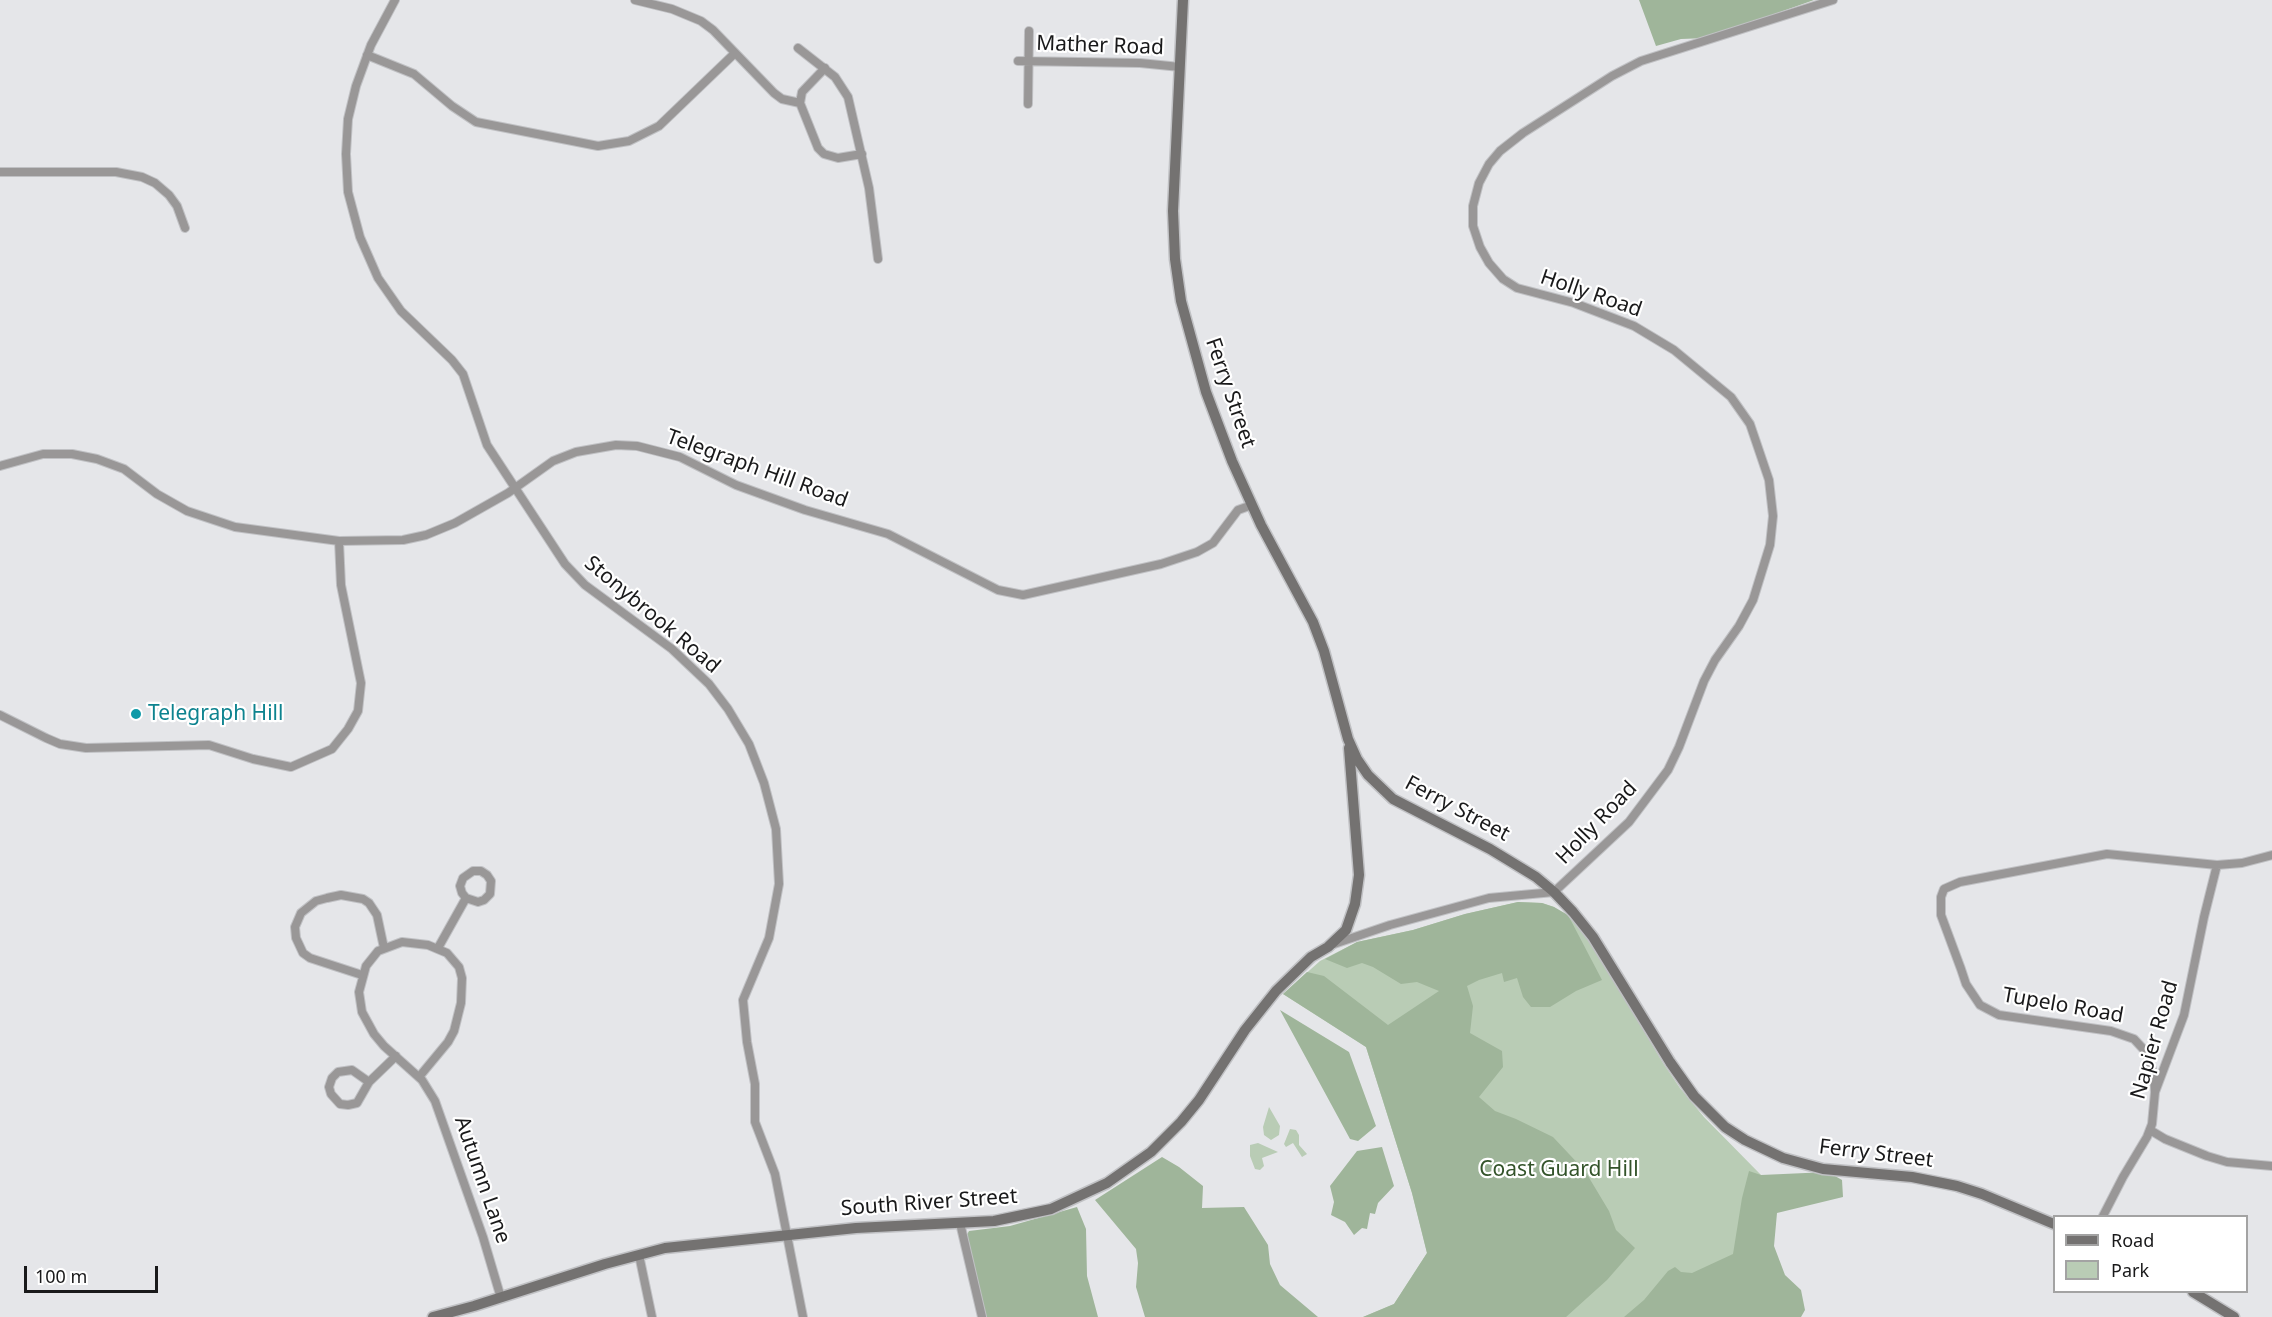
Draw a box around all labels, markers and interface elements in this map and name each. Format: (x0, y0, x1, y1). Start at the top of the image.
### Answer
street label: Mather Road (1036, 31, 1164, 61)
street label: Holly Road (1537, 265, 1645, 323)
street label: Ferry Street (1199, 335, 1261, 451)
street label: Telegraph Hill Road (663, 424, 851, 514)
street label: Stonybrook Road (579, 551, 725, 679)
place label: Telegraph Hill (148, 701, 283, 727)
marker: Telegraph Hill (129, 707, 143, 721)
street label: Ferry Street (1400, 771, 1514, 847)
street label: Holly Road (1551, 776, 1643, 870)
street label: Napier Road (2126, 978, 2184, 1102)
street label: Tupelo Road (2001, 983, 2125, 1029)
street label: Autumn Lane (448, 1113, 516, 1247)
street label: Ferry Street (1817, 1134, 1935, 1174)
park label: Coast Guard Hill (1479, 1157, 1639, 1183)
street label: South River Street (840, 1184, 1018, 1222)
legend (2053, 1215, 2248, 1293)
text: Road (2111, 1228, 2154, 1252)
scale bar (27, 1254, 160, 1292)
text: Park (2111, 1258, 2149, 1282)
text: 100 m (35, 1264, 87, 1288)

